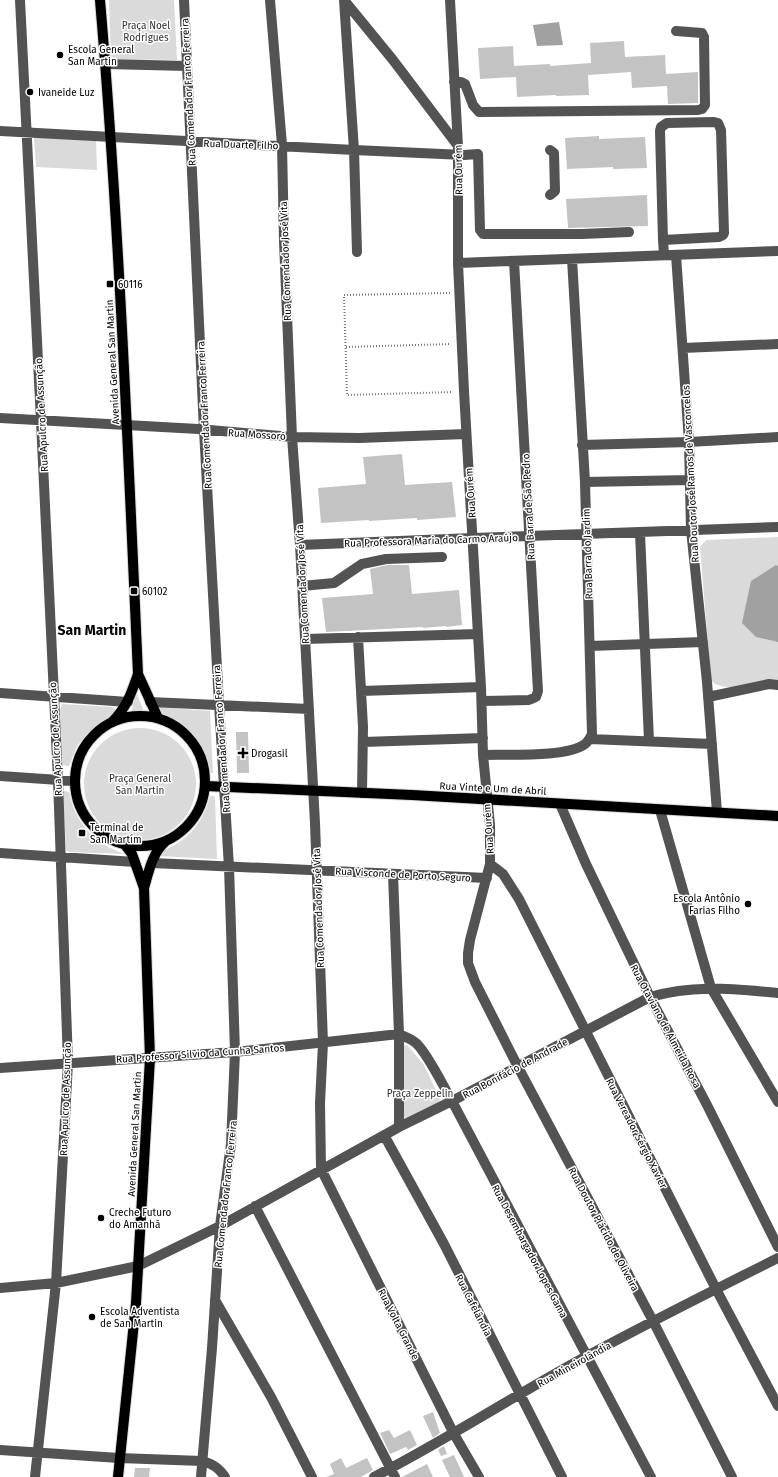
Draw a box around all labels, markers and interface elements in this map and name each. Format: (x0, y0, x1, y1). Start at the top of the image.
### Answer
street label: Rua Comendador Franco Ferreira (179, 18, 199, 166)
park label: Praça Noel Rodrigues (122, 20, 170, 44)
place label: Escola General San Martin (68, 44, 134, 68)
marker: Escola General San Martin (55, 50, 65, 60)
marker: Ivaneide Luz (25, 87, 35, 97)
place label: Ivaneide Luz (38, 87, 95, 99)
street label: Rua Duarte Filho (203, 138, 279, 152)
street label: Rua Ourém (453, 145, 465, 195)
street label: Rua Comendador José Vita (278, 201, 294, 321)
marker: 60116 (105, 279, 115, 289)
place label: 60116 (118, 279, 143, 291)
street label: Avenida General San Martin (104, 299, 122, 425)
street label: Rua Comendador Franco Ferreira (195, 341, 215, 489)
street label: Rua Apulcro de Assunção (33, 358, 51, 472)
street label: Rua Doutor José Ramos de Vasconcelos (680, 385, 702, 563)
street label: Rua Mossoró (228, 427, 286, 443)
street label: Rua Barra de São Pedro (520, 453, 538, 561)
street label: Rua Ourém (463, 467, 479, 518)
street label: Rua Barra do Jardim (580, 508, 596, 600)
street label: Rua Comendador José Vita (294, 524, 312, 644)
street label: Rua Professora Maria do Carmo Araújo (344, 531, 518, 550)
marker: 60102 (129, 586, 139, 596)
place label: 60102 (142, 586, 167, 598)
district label: San Martin (58, 622, 126, 639)
street label: Rua Comendador Franco Ferreira (211, 665, 233, 813)
street label: Rua Apulcro de Assunção (47, 682, 65, 796)
marker: Drogasil (238, 748, 248, 758)
place label: Drogasil (251, 748, 288, 760)
park label: Praça General San Martin (109, 773, 171, 797)
street label: Rua Vinte e Um de Abril (439, 780, 547, 798)
street label: Rua Ourém (481, 803, 497, 854)
place label: Terminal de San Martím (90, 822, 144, 846)
marker: Terminal de San Martím (77, 828, 87, 838)
street label: Rua Comendador José Vita (311, 848, 327, 968)
street label: Rua Visconde de Porto Seguro (335, 865, 471, 885)
place label: Escola Antônio Farias Filho (673, 893, 740, 917)
marker: Escola Antônio Farias Filho (743, 899, 753, 909)
street label: Rua Otaviano de Almeida Rosa (627, 962, 703, 1090)
street label: Rua Bonifácio de Andrade (461, 1036, 570, 1102)
street label: Rua Apulcro de Assunção (58, 1042, 74, 1156)
street label: Rua Professor Silvio da Cunha Santos (116, 1042, 285, 1066)
street label: Avenida General San Martin (126, 1071, 144, 1197)
street label: Rua Vereador Sérgio Xavier (603, 1076, 669, 1191)
park label: Praça Zeppelin (387, 1088, 453, 1100)
street label: Rua Comendador Franco Ferreira (212, 1120, 240, 1268)
street label: Rua Doutor Plácido de Oliveira (565, 1165, 641, 1294)
street label: Rua Desembargador Lopes Gama (489, 1183, 569, 1320)
place label: Creche Futuro do Amanhã (109, 1207, 172, 1231)
marker: Creche Futuro do Amanhã (96, 1213, 106, 1223)
street label: Rua Cafelândia (452, 1272, 494, 1338)
street label: Rua Volta Grande (375, 1287, 421, 1362)
place label: Escola Adventista de San Martin (100, 1306, 179, 1330)
marker: Escola Adventista de San Martin (87, 1312, 97, 1322)
street label: Rua Mineirolândia (535, 1340, 613, 1390)

